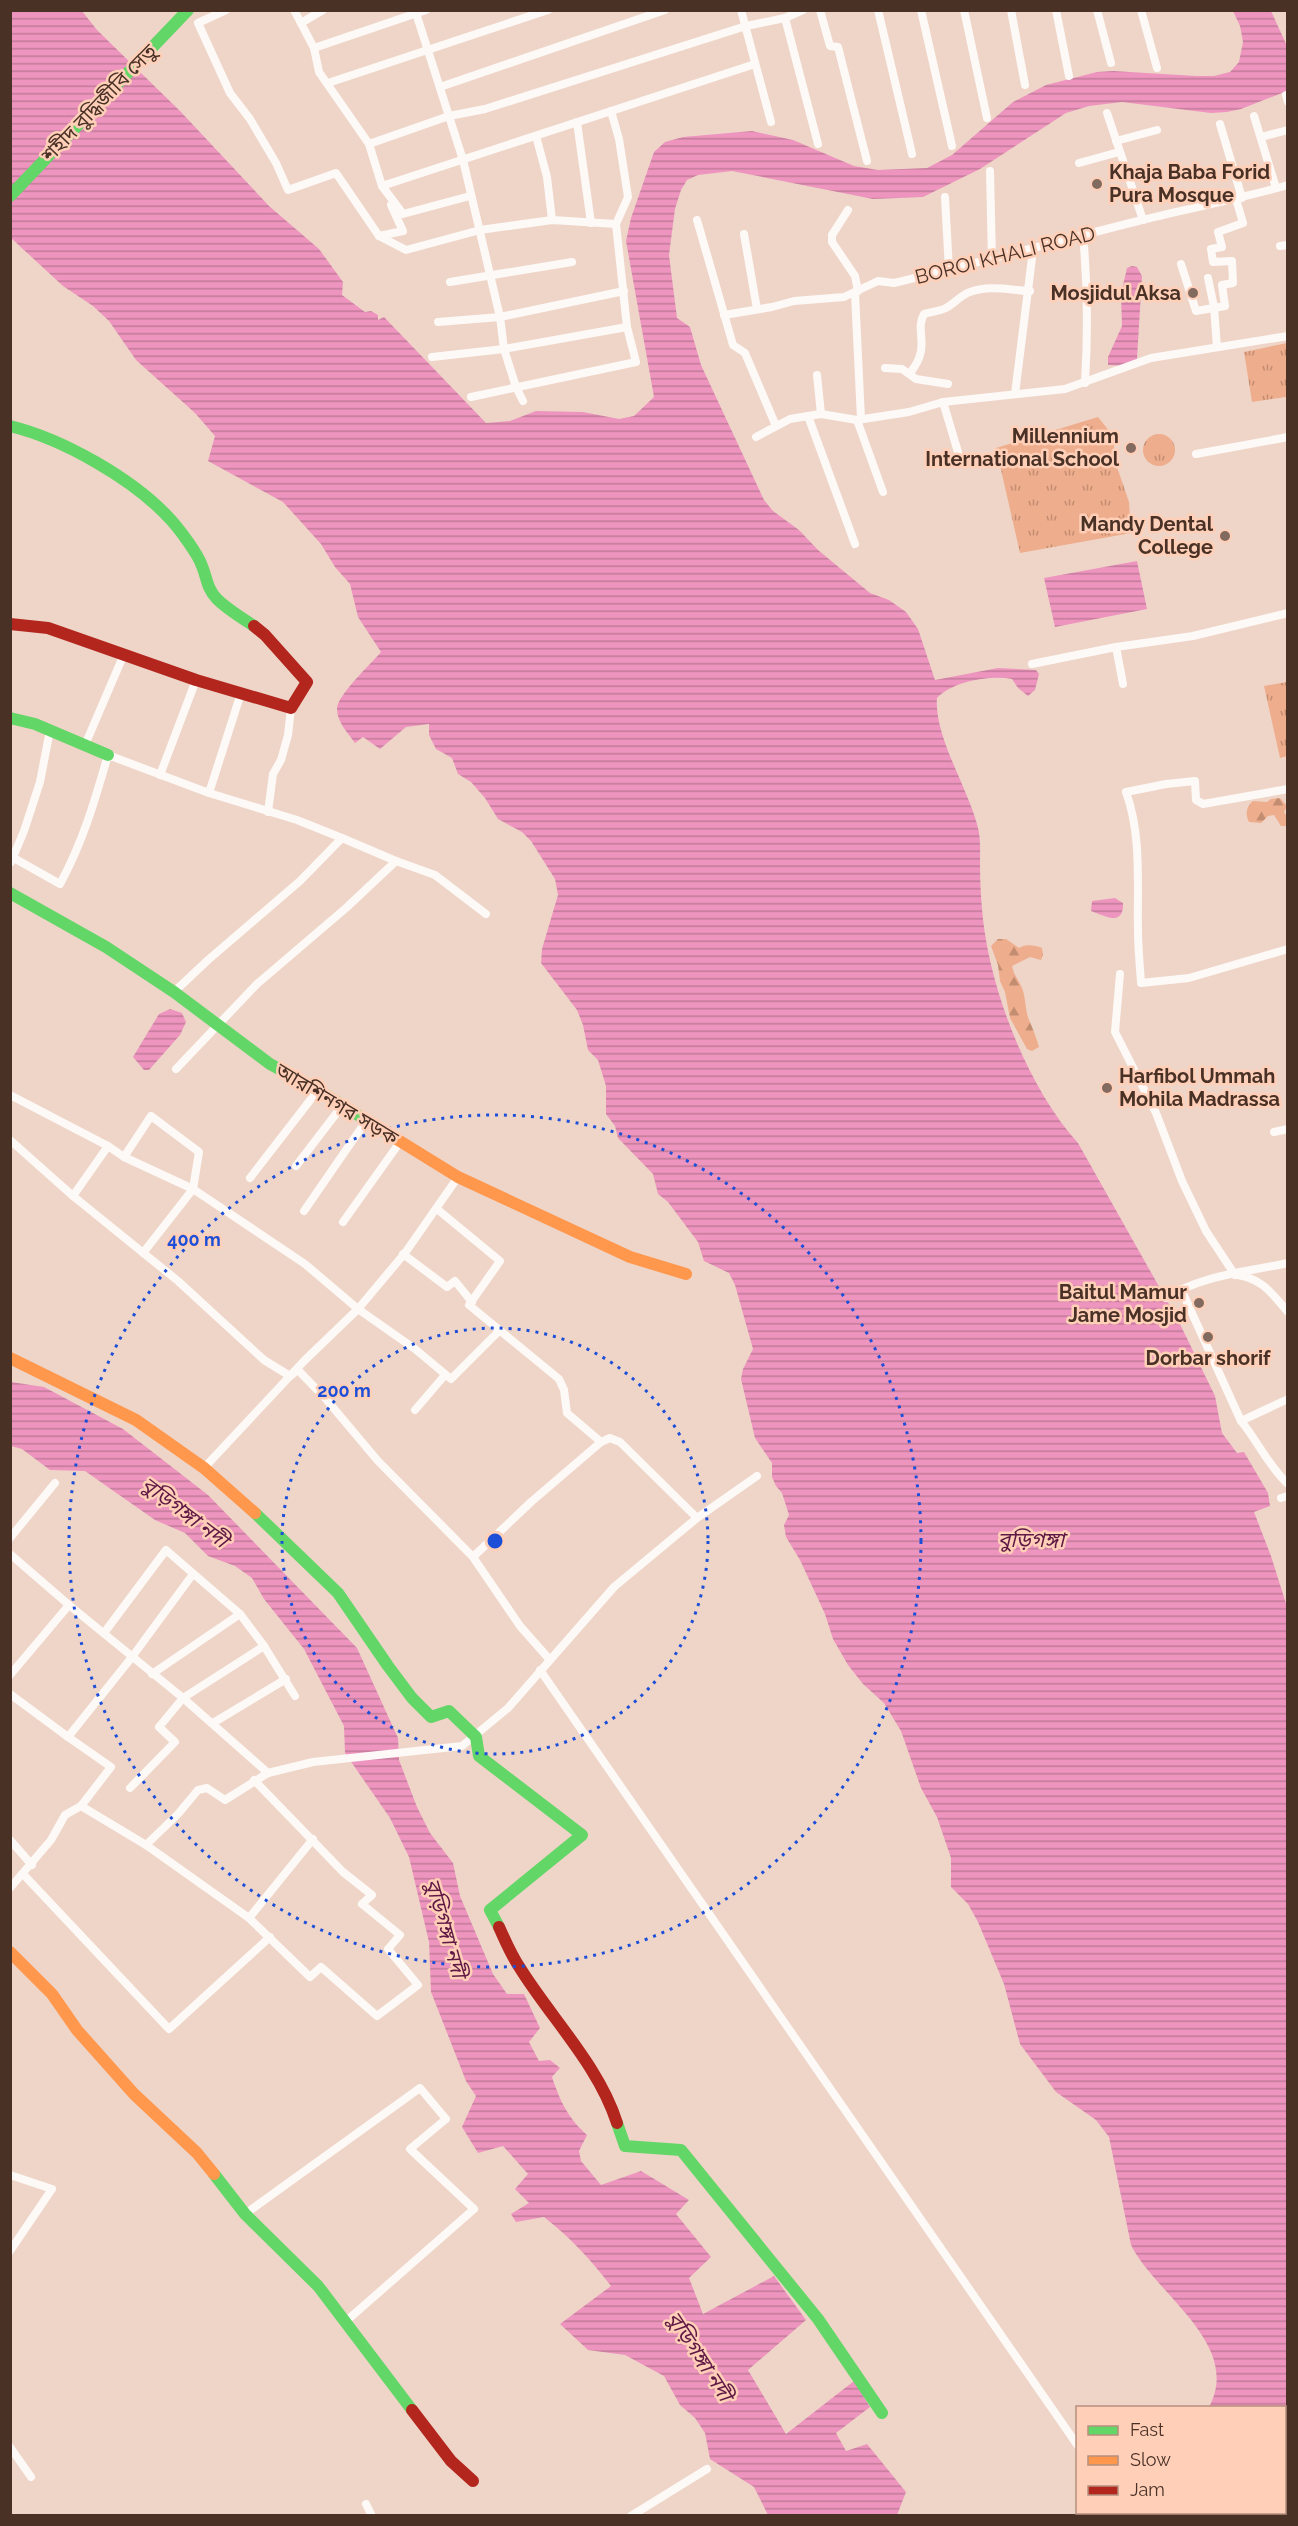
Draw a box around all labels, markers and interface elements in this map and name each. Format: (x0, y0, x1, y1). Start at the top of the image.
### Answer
street label: শহীদ বুদ্ধিজীবি সেতু (36, 38, 163, 168)
place label: Khaja Baba Forid Pura Mosque (1109, 160, 1270, 207)
marker: Khaja Baba Forid Pura Mosque (1090, 177, 1104, 191)
street label: BOROI KHALI ROAD (912, 221, 1098, 289)
place label: Mosjidul Aksa (1050, 281, 1181, 305)
marker: Mosjidul Aksa (1186, 286, 1200, 300)
place label: Millennium International School (925, 424, 1120, 471)
marker: Millennium International School (1124, 441, 1138, 455)
place label: Mandy Dental College (1080, 512, 1214, 559)
marker: Mandy Dental College (1218, 529, 1232, 543)
street label: আরশিনগর সড়ক (270, 1057, 403, 1150)
place label: Harfibol Ummah Mohila Madrassa (1119, 1064, 1280, 1111)
marker: Harfibol Ummah Mohila Madrassa (1100, 1081, 1114, 1095)
text: 400 m (167, 1229, 221, 1250)
place label: Baitul Mamur Jame Mosjid (1059, 1280, 1187, 1327)
marker: Baitul Mamur Jame Mosjid (1192, 1296, 1206, 1310)
marker: Dorbar shorif (1201, 1330, 1215, 1344)
place label: Dorbar shorif (1146, 1346, 1271, 1370)
text: 200 m (317, 1380, 371, 1401)
water label: বুড়িগঙ্গা নদী (137, 1471, 237, 1555)
water label: বুড়িগঙ্গা (998, 1527, 1069, 1552)
centre of rings (485, 1531, 505, 1551)
water label: বুড়িগঙ্গা নদী (420, 1876, 473, 1985)
water label: বুড়িগঙ্গা নদী (662, 2307, 741, 2409)
legend (1076, 2406, 1286, 2514)
text: Fast (1130, 2419, 1164, 2440)
text: Slow (1130, 2449, 1171, 2470)
text: Jam (1130, 2479, 1165, 2500)

